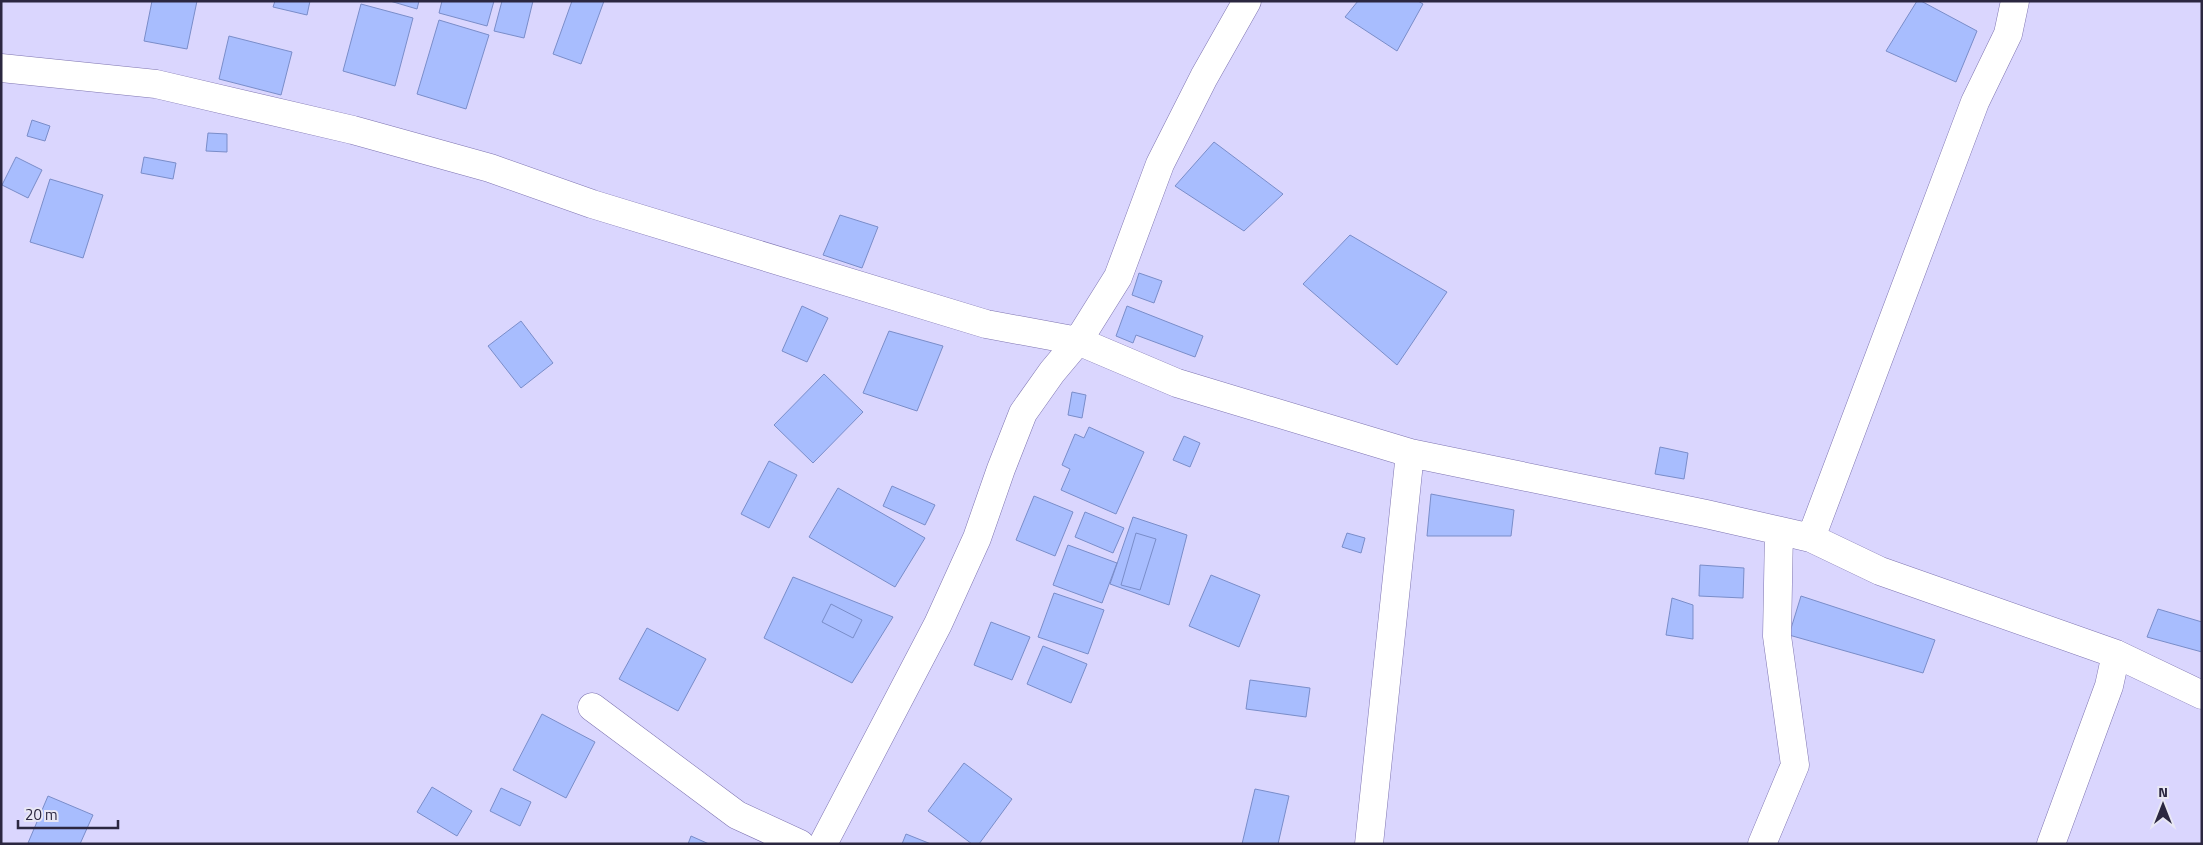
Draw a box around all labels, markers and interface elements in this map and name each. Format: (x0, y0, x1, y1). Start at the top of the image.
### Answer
north arrow (2138, 780, 2188, 830)
text: N (2158, 781, 2168, 802)
scale bar (18, 798, 118, 830)
text: 20 m (25, 803, 58, 826)

